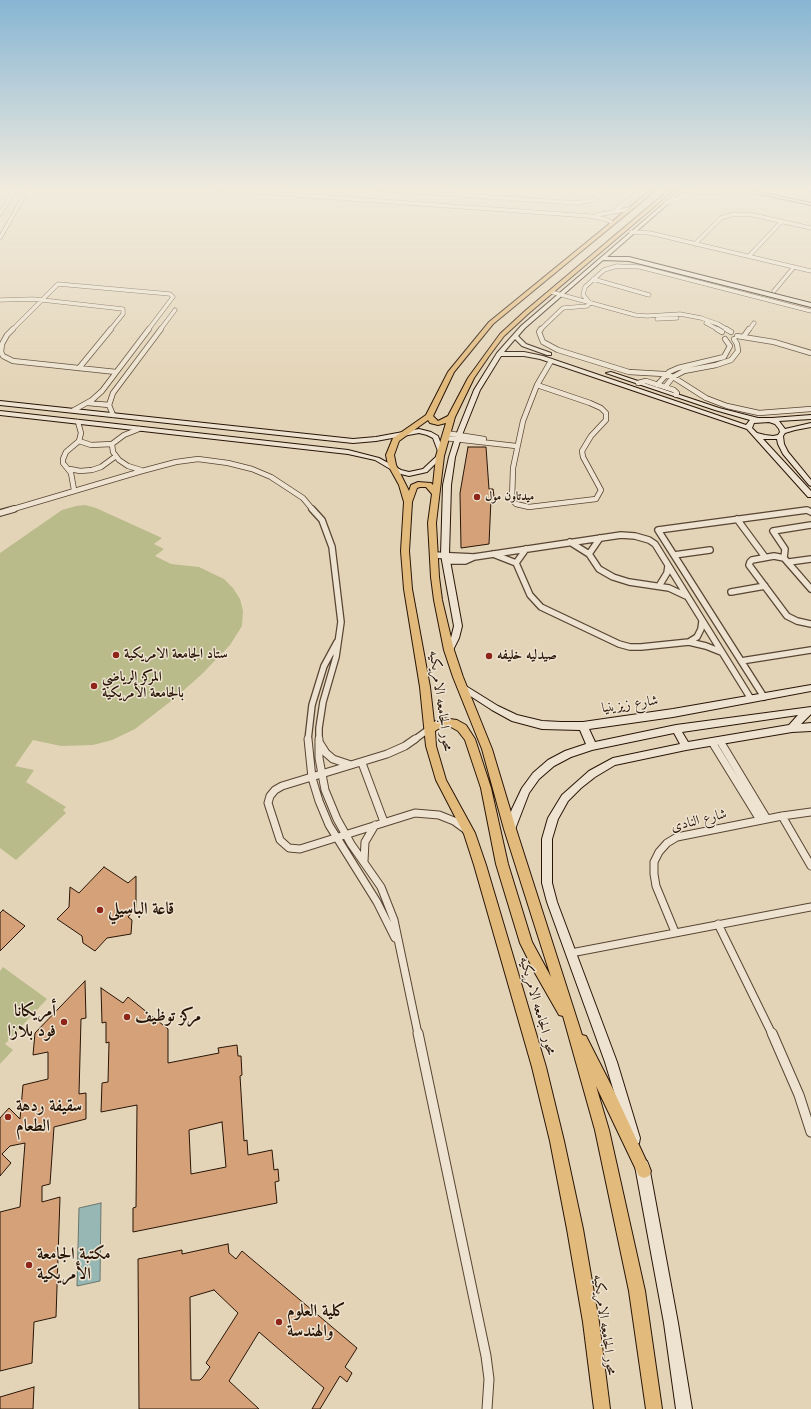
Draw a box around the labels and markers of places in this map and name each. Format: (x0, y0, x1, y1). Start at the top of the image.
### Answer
place label: ميدتاون مول (485, 490, 534, 504)
marker: ميدتاون مول (472, 492, 482, 502)
place label: ستاد الجامعة الامريكية (124, 647, 228, 663)
place label: صيدليه خليفه (497, 648, 557, 664)
marker: ستاد الجامعة الامريكية (111, 650, 121, 660)
marker: صيدليه خليفه (484, 651, 494, 661)
place label: المركز الرياضي بالجامعة الأمريكية (102, 670, 184, 702)
marker: المركز الرياضي بالجامعة الأمريكية (89, 681, 99, 691)
place label: قاعة الباسيلي (108, 900, 174, 920)
marker: قاعة الباسيلي (95, 905, 105, 915)
place label: أمريكانا فود بلازا (7, 1002, 56, 1042)
place label: مركز توظيف (135, 1007, 201, 1027)
marker: مركز توظيف (122, 1012, 132, 1022)
marker: أمريكانا فود بلازا (59, 1017, 69, 1027)
place label: سقيفة ردهة الطعام (16, 1097, 82, 1137)
marker: سقيفة ردهة الطعام (3, 1112, 13, 1122)
place label: مكتبة الجامعة الأمريكية (37, 1245, 111, 1285)
marker: مكتبة الجامعة الأمريكية (24, 1260, 34, 1270)
place label: كلية العلوم والهندسة (287, 1302, 346, 1342)
marker: كلية العلوم والهندسة (274, 1317, 284, 1327)

